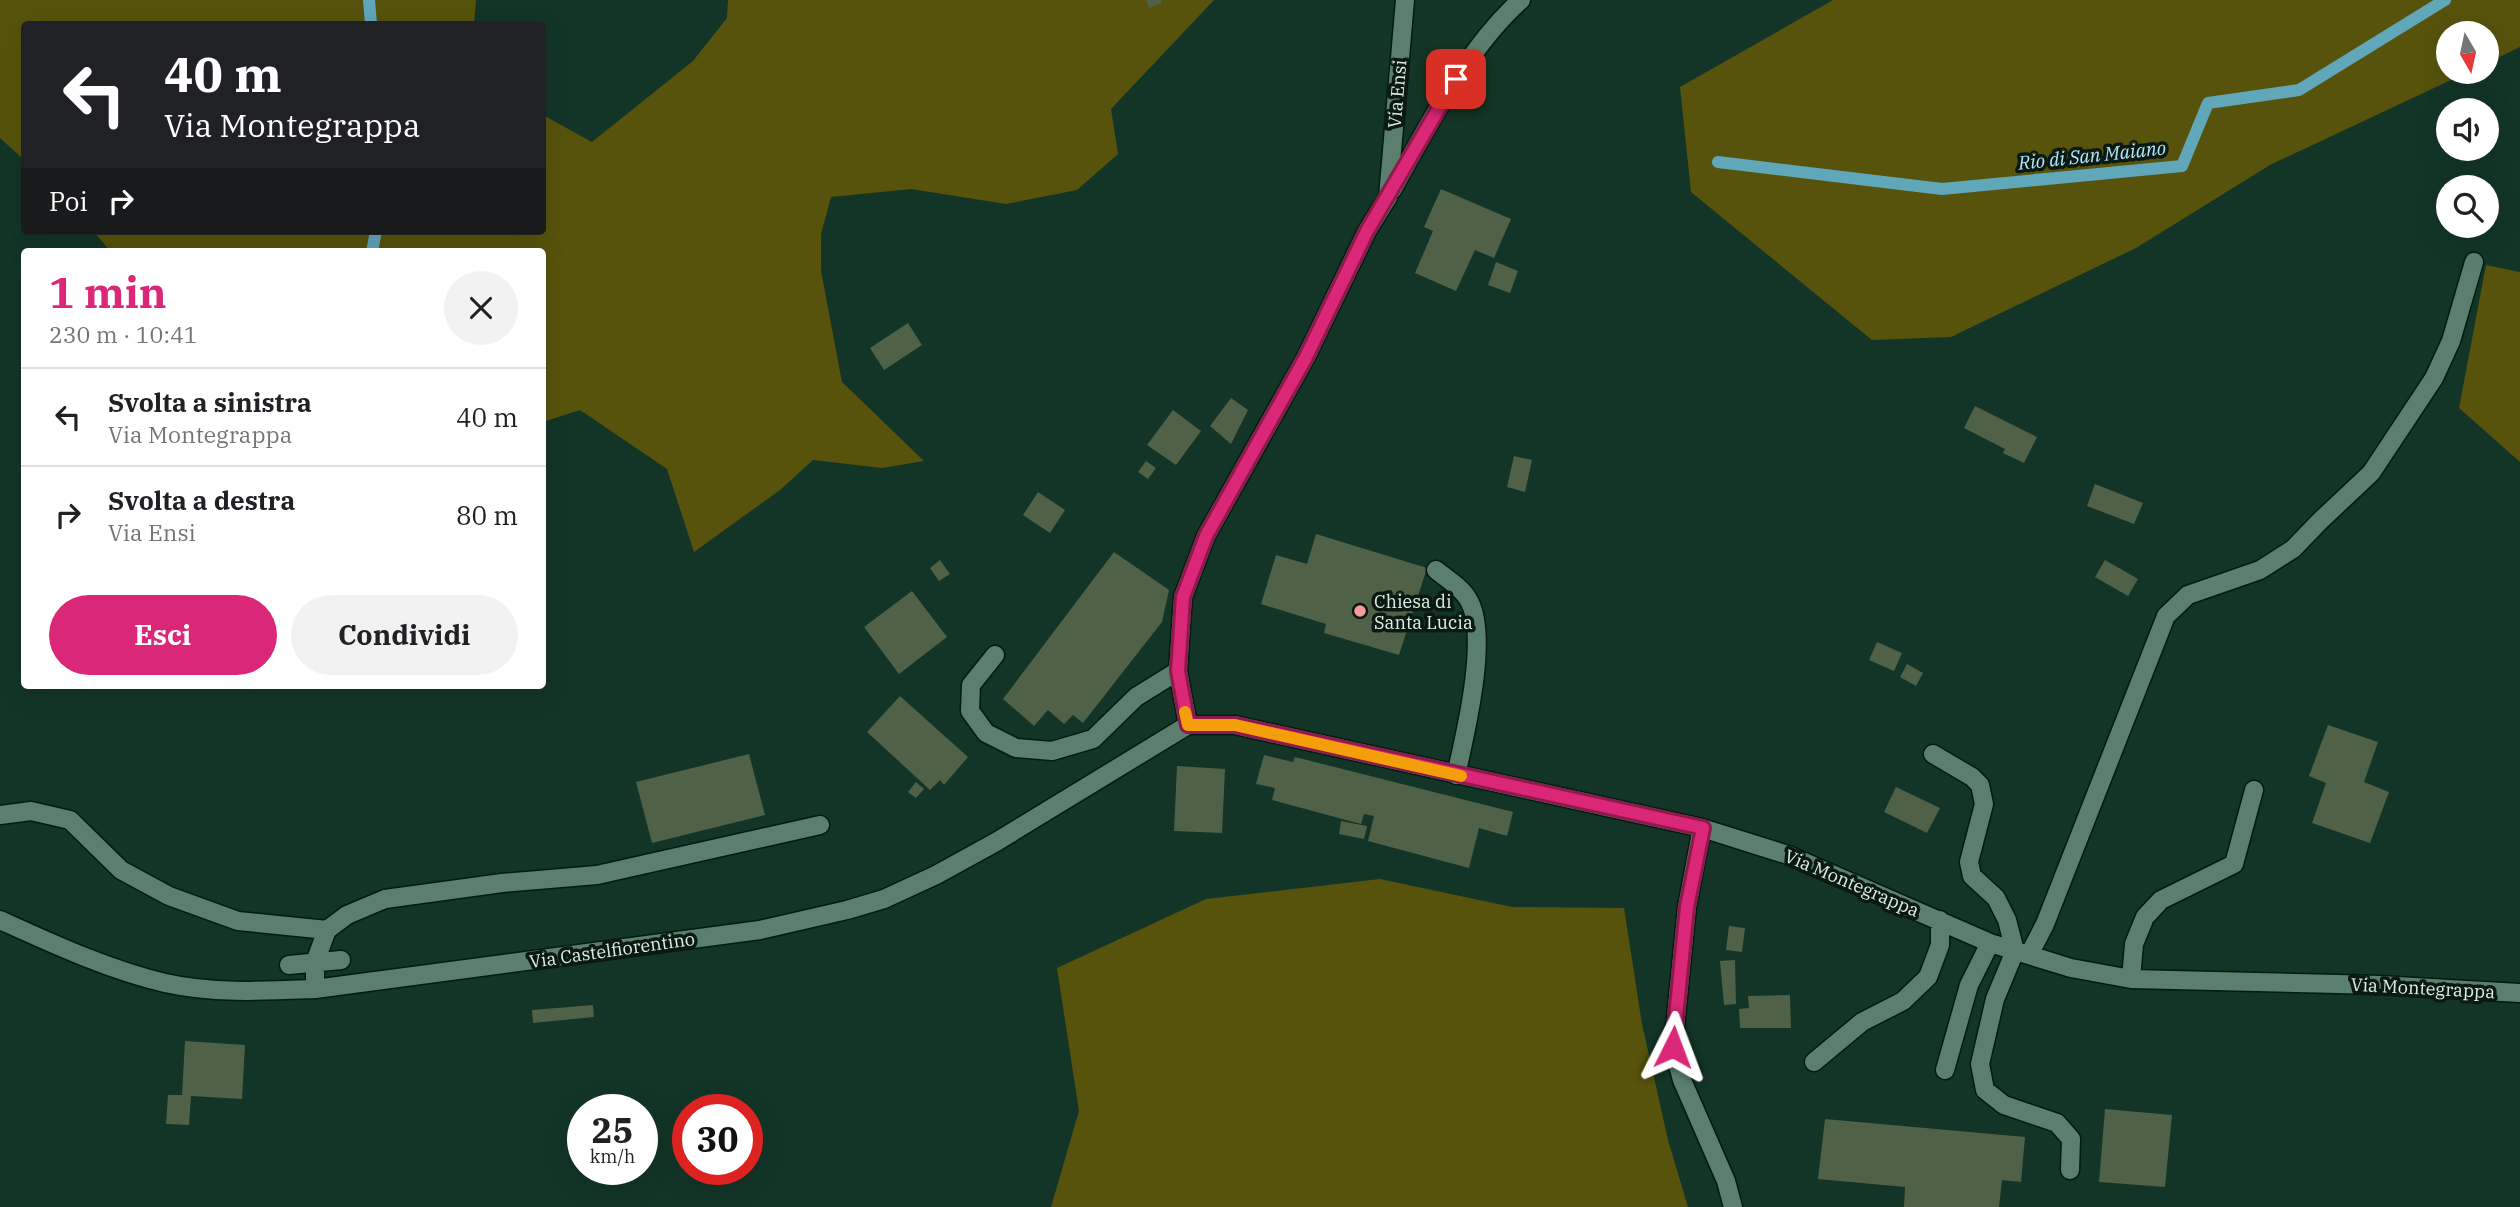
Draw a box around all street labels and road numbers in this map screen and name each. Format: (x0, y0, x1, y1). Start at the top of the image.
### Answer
street label: Via Ensi (1383, 58, 1411, 129)
street label: Via Montegrappa (1781, 844, 1923, 922)
street label: Via Castelfiorentino (528, 927, 696, 973)
street label: Via Montegrappa (2350, 973, 2496, 1003)

